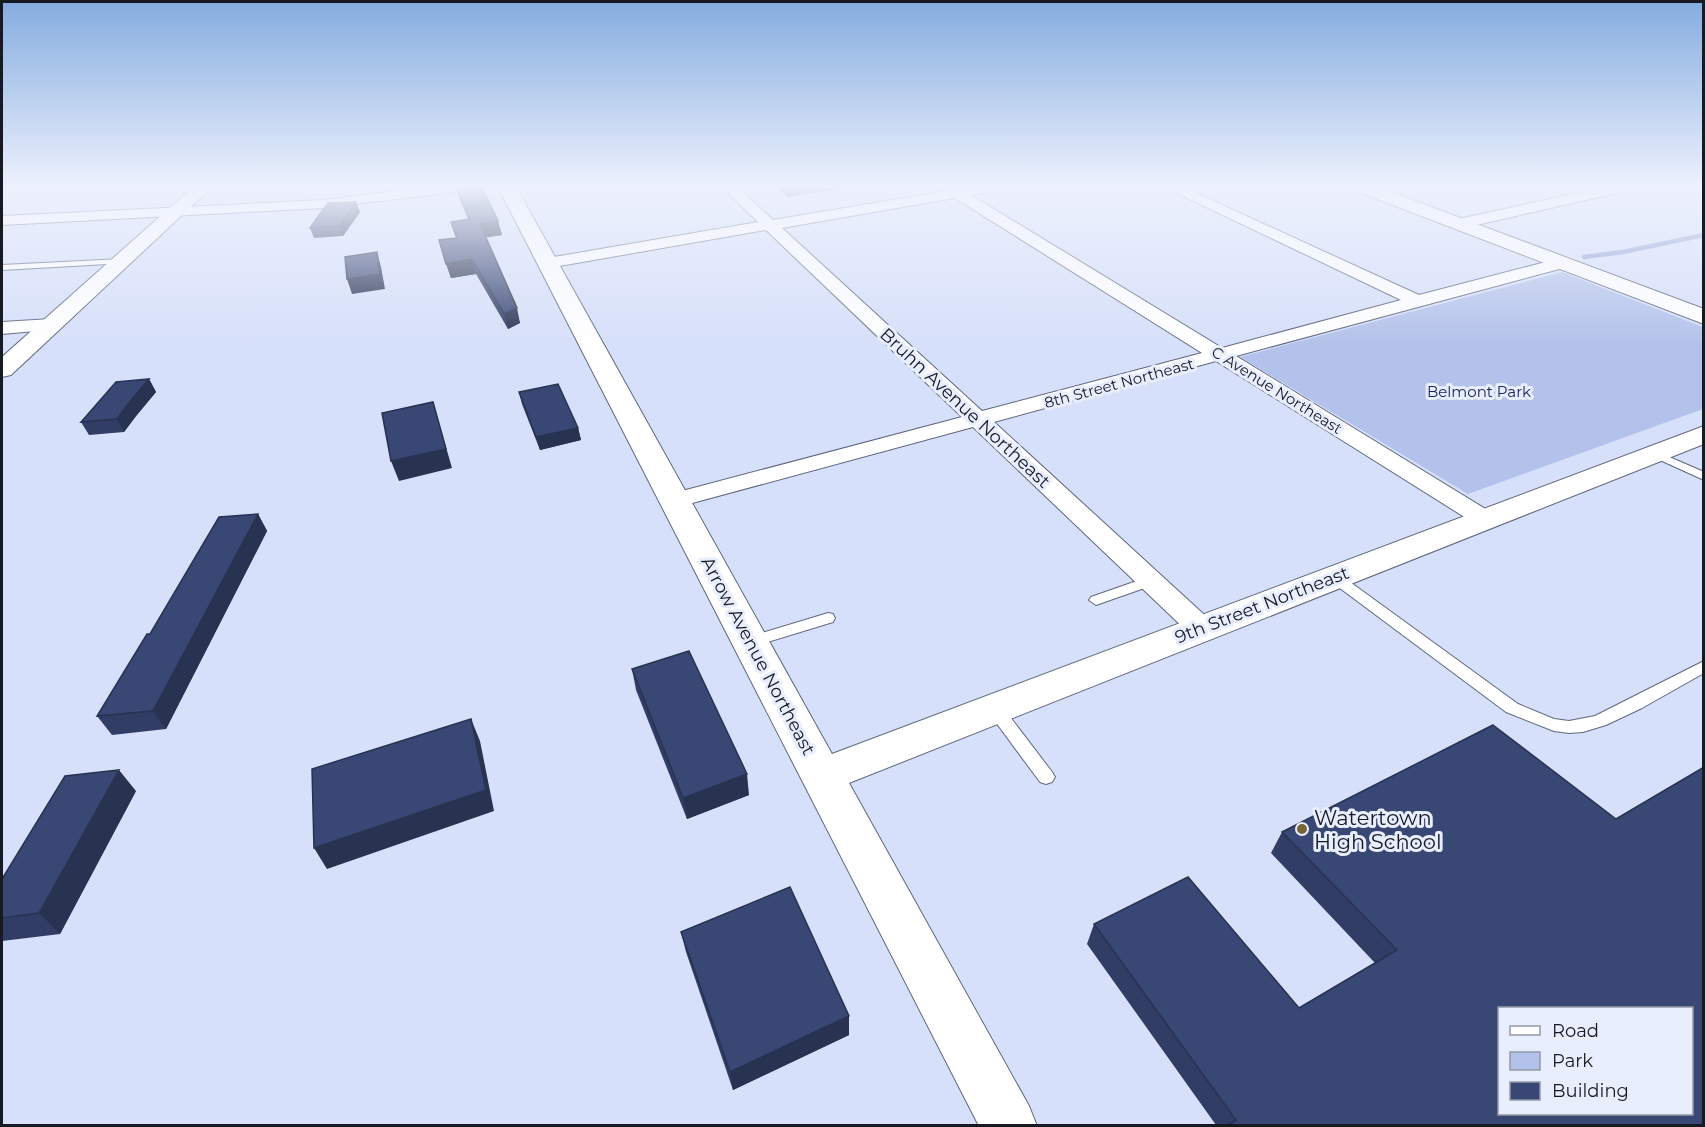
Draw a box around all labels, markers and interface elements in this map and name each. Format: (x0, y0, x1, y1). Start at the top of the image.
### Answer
street label: Bruhn Avenue Northeast (875, 323, 1055, 493)
street label: C Avenue Northeast (1208, 342, 1346, 438)
street label: 8th Street Northeast (1042, 354, 1196, 412)
park label: Belmont Park (1427, 382, 1531, 401)
street label: Arrow Avenue Northeast (696, 553, 820, 759)
street label: 9th Street Northeast (1172, 562, 1352, 648)
place label: Watertown High School (1314, 805, 1442, 854)
marker: Watertown High School (1295, 822, 1309, 836)
legend (1498, 1007, 1693, 1115)
text: Road (1552, 1020, 1599, 1042)
text: Park (1552, 1050, 1593, 1072)
text: Building (1552, 1080, 1629, 1102)

